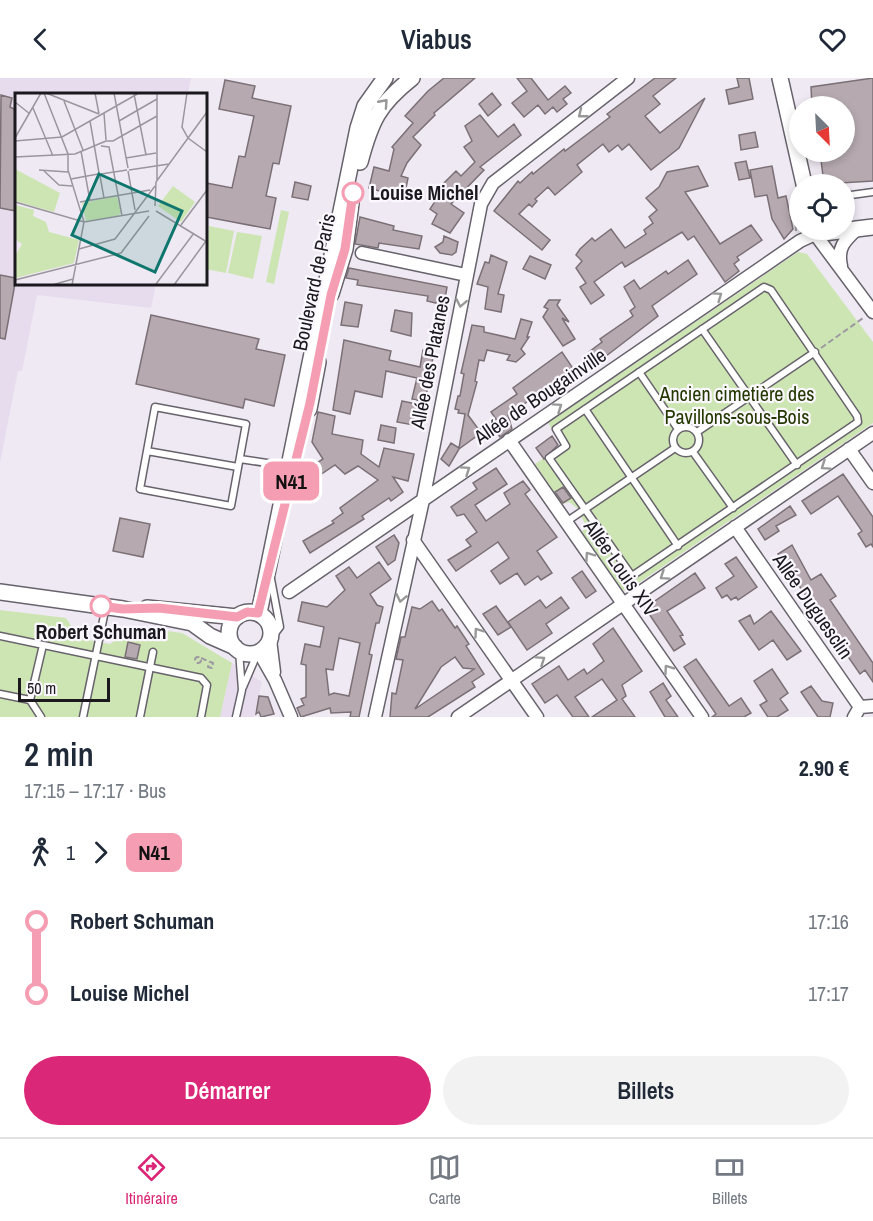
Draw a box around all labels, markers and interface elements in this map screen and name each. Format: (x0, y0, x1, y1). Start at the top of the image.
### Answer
text: Viabus (401, 21, 472, 57)
icon: back (24, 23, 57, 56)
icon: heart (816, 23, 849, 56)
inset map (15, 93, 207, 285)
north arrow (789, 96, 855, 162)
map controls (789, 96, 855, 240)
one-way arrow (377, 100, 388, 110)
one-way arrow (577, 107, 588, 118)
button: locate (789, 174, 855, 240)
place label: Louise Michel (370, 179, 478, 206)
marker: Louise Michel (342, 182, 364, 204)
street label: Boulevard de Paris (286, 211, 341, 353)
one-way arrow (711, 292, 722, 303)
street label: Allée des Platanes (403, 293, 456, 432)
one-way arrow (455, 297, 468, 307)
street label: Allée de Bougainville (467, 341, 611, 450)
park label: Ancien cimetière des Pavillons-sous-Bois (659, 380, 814, 430)
one-way arrow (551, 404, 562, 415)
one-way arrow (820, 459, 831, 470)
line badge: N41 (256, 462, 326, 500)
one-way arrow (459, 466, 470, 477)
text: N41 (275, 467, 307, 496)
street label: Allée Louis XIV (578, 513, 665, 621)
street label: Allée Duguesclin (766, 547, 860, 664)
one-way arrow (585, 552, 596, 563)
one-way arrow (660, 569, 671, 580)
one-way arrow (395, 592, 408, 602)
marker: Robert Schuman (90, 595, 112, 617)
place label: Robert Schuman (35, 618, 167, 645)
one-way arrow (475, 628, 486, 639)
one-way arrow (534, 656, 545, 667)
one-way arrow (664, 665, 675, 676)
scale bar (18, 675, 110, 702)
text: 50 m (27, 677, 56, 699)
text: 2 min (24, 732, 94, 776)
text: 2.90 € (799, 753, 849, 783)
text: 17:15 – 17:17 · Bus (24, 777, 166, 804)
icon: walk (24, 836, 57, 869)
icon: forward (84, 836, 117, 869)
text: N41 (138, 838, 170, 867)
text: 1 (66, 839, 75, 866)
text: Robert Schuman (70, 906, 214, 936)
text: 17:16 (808, 908, 849, 935)
text: Louise Michel (70, 978, 189, 1008)
text: 17:17 (808, 980, 849, 1007)
button: Démarrer (24, 1056, 431, 1125)
button: Billets (443, 1056, 849, 1125)
tab: Itinéraire (125, 1151, 178, 1209)
tab: Carte (428, 1151, 461, 1209)
tab: Billets (712, 1151, 748, 1209)

